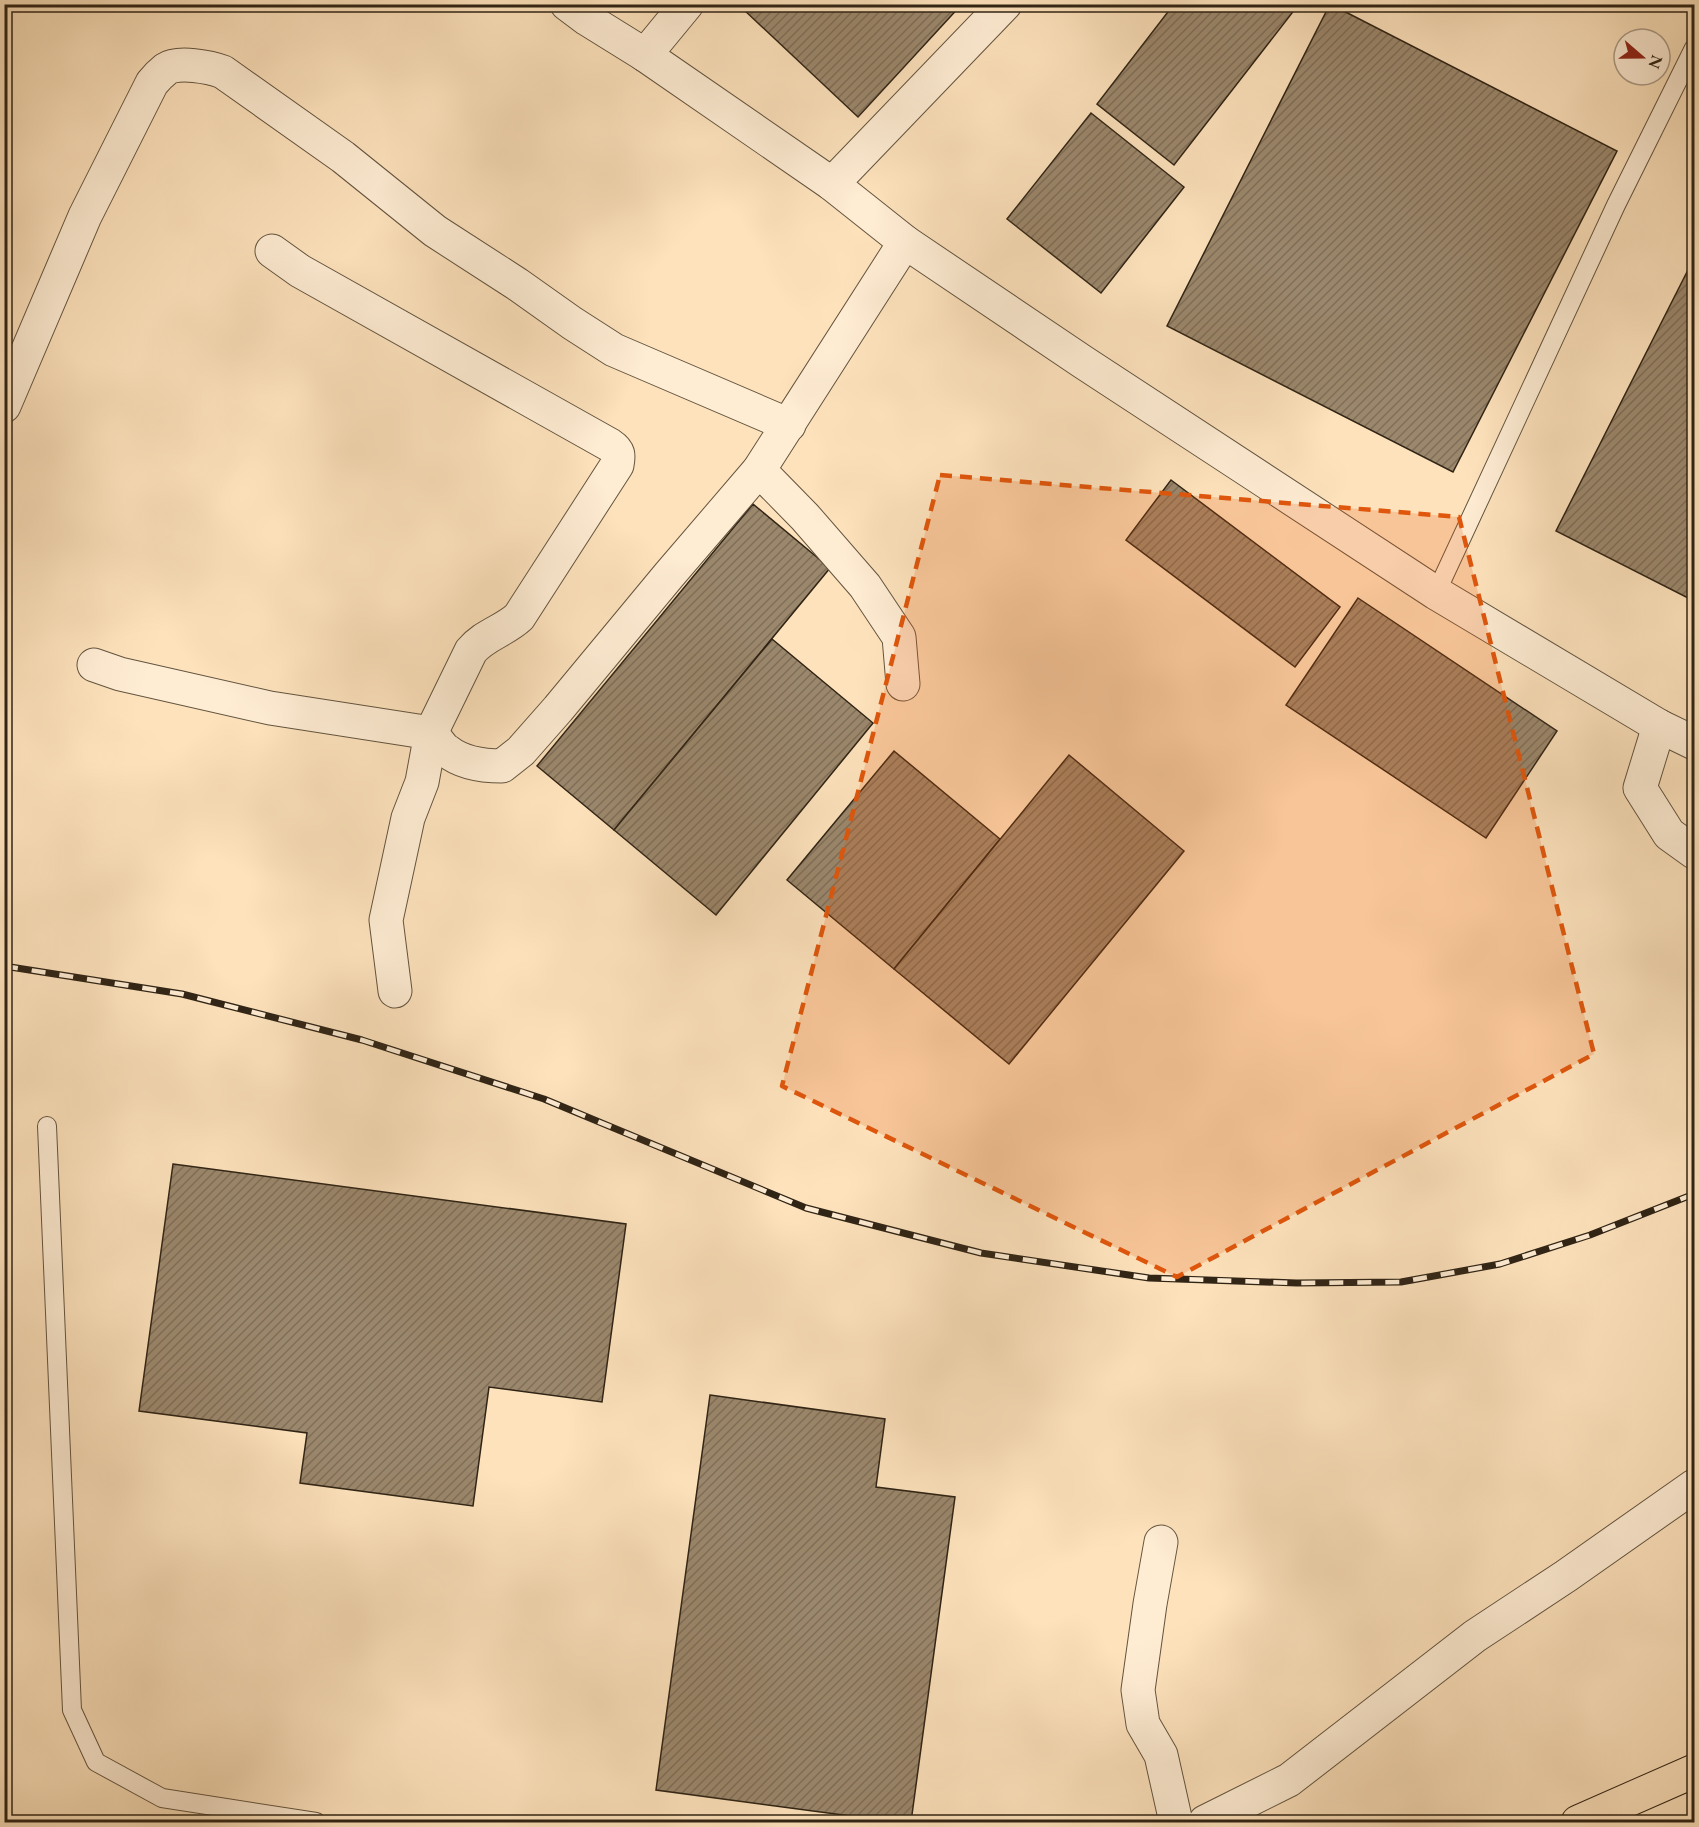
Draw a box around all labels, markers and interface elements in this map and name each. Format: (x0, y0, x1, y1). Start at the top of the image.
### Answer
north arrow (1612, 27, 1672, 87)
text: N (1644, 52, 1668, 72)

